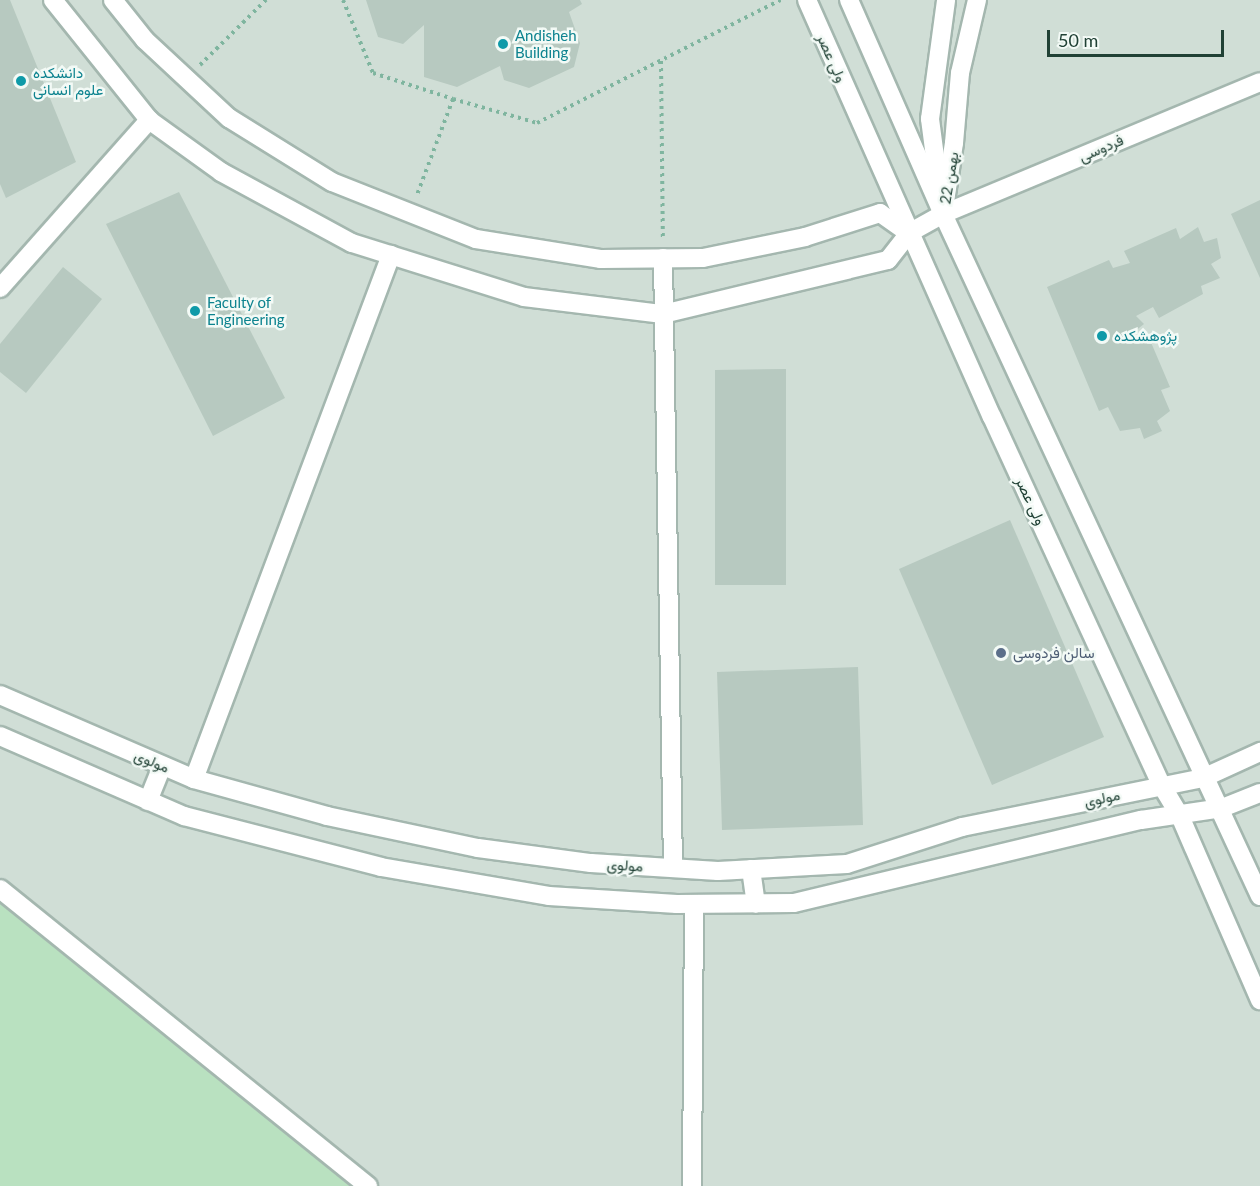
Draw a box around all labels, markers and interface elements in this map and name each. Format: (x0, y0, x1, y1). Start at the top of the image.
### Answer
scale bar (1050, 18, 1227, 56)
place label: Andisheh Building (515, 26, 577, 61)
text: 50 m (1058, 29, 1098, 51)
street label: ولی عصر (813, 31, 851, 85)
marker: Andisheh Building (496, 37, 510, 51)
place label: دانشکده علوم انسانی (33, 63, 103, 98)
marker: دانشکده علوم انسانی (14, 74, 28, 88)
street label: فردوسی (1076, 131, 1126, 165)
street label: 22 بهمن (936, 151, 962, 205)
place label: Faculty of Engineering (207, 293, 285, 328)
marker: Faculty of Engineering (188, 304, 202, 318)
place label: پژوهشکده (1114, 327, 1177, 345)
marker: پژوهشکده (1095, 329, 1109, 343)
street label: ولی عصر (1012, 474, 1050, 528)
place label: سالن فردوسی (1013, 644, 1095, 662)
marker: سالن فردوسی (994, 646, 1008, 660)
street label: مولوی (132, 746, 172, 776)
street label: مولوی (1082, 785, 1122, 811)
street label: مولوی (606, 855, 644, 875)

